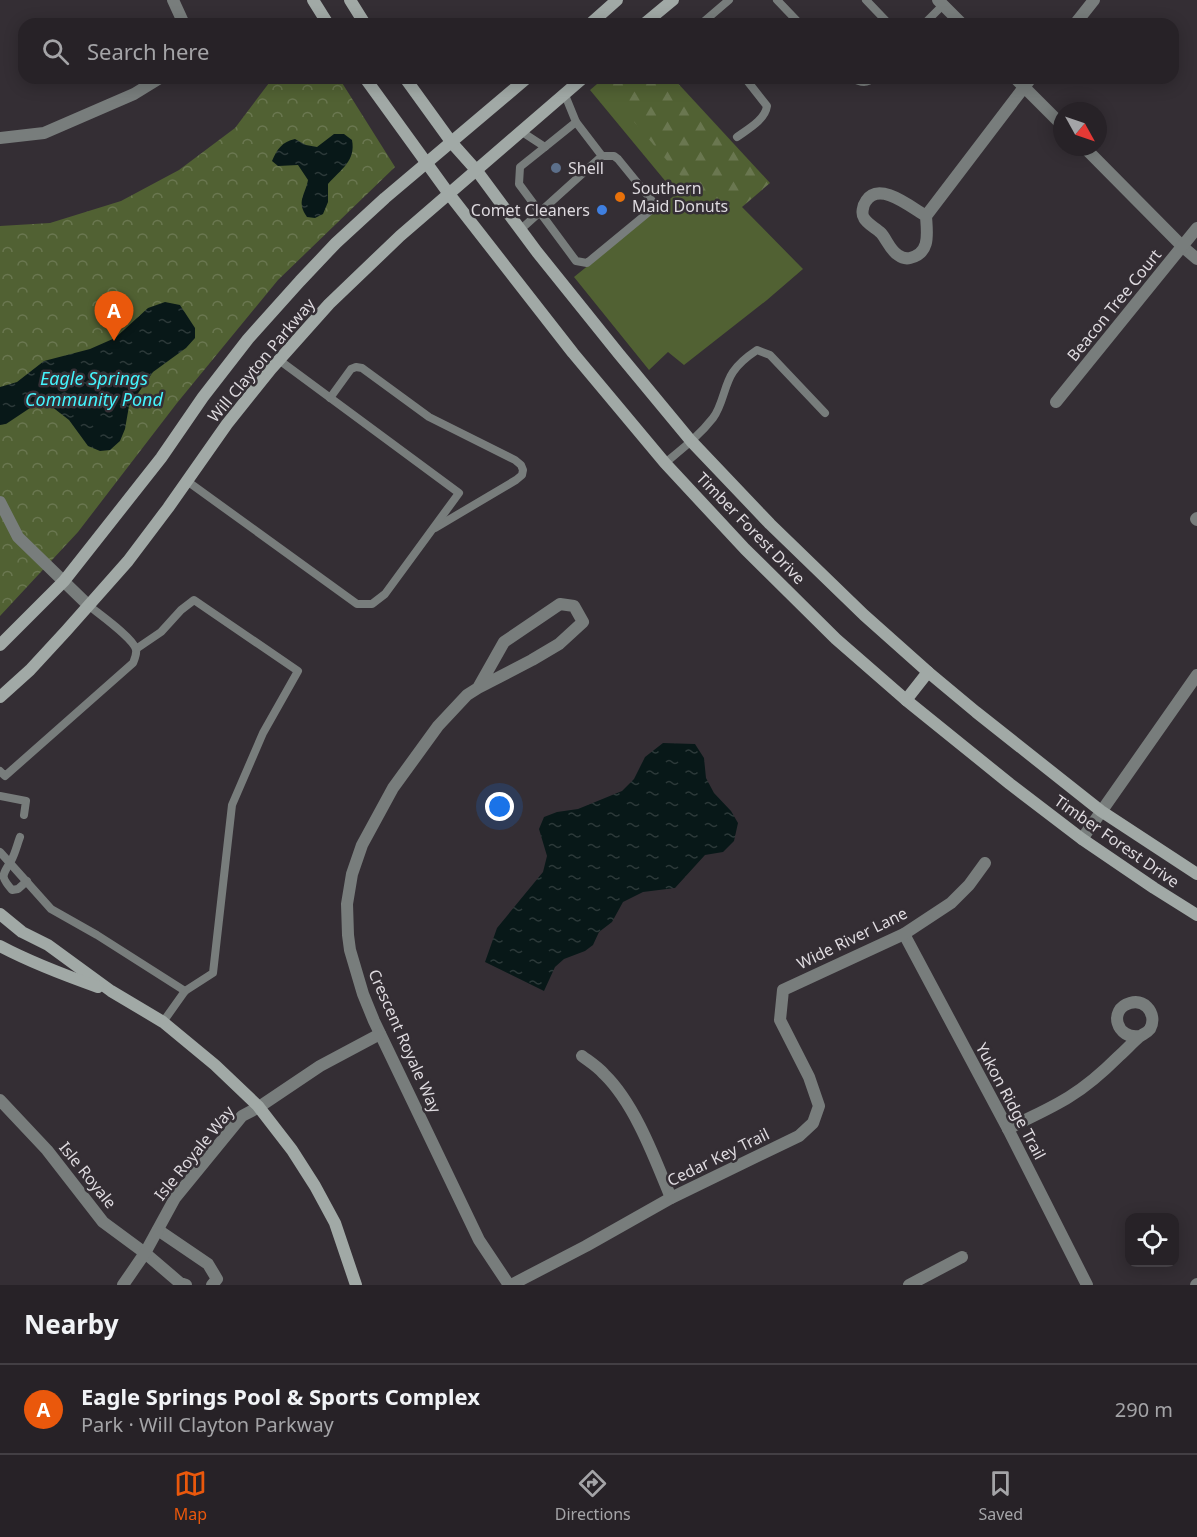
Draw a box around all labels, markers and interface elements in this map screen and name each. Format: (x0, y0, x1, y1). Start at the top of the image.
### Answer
search box (18, 18, 1179, 84)
icon: search (39, 35, 72, 68)
text: Search here (87, 36, 209, 66)
north arrow (1053, 102, 1107, 156)
place label: Shell (568, 157, 604, 179)
marker: Shell (549, 161, 563, 175)
place label: Southern Maid Donuts (632, 177, 728, 217)
marker: Southern Maid Donuts (613, 190, 627, 204)
place label: Comet Cleaners (471, 199, 590, 221)
marker: Comet Cleaners (595, 203, 609, 217)
street label: Beacon Tree Court (1062, 244, 1166, 366)
pin: A (94, 292, 134, 341)
street label: Will Clayton Parkway (202, 293, 320, 427)
water label: Eagle Springs Community Pond (25, 366, 164, 411)
street label: Timber Forest Drive (692, 467, 810, 589)
street label: Timber Forest Drive (1050, 790, 1184, 892)
your location (485, 792, 514, 821)
street label: Wide River Lane (793, 902, 911, 974)
street label: Crescent Royale Way (363, 966, 447, 1117)
street label: Yukon Ridge Trail (971, 1039, 1051, 1163)
street label: Isle Royale Way (149, 1100, 240, 1205)
street label: Cedar Key Trail (663, 1123, 773, 1191)
street label: Isle Royale (54, 1137, 122, 1213)
map controls (1125, 1213, 1179, 1267)
button: locate (1125, 1213, 1179, 1267)
text: Nearby (24, 1306, 119, 1342)
text: Eagle Springs Pool & Sports Complex (81, 1381, 480, 1411)
text: A (37, 1396, 50, 1423)
text: 290 m (1115, 1396, 1173, 1423)
text: Park · Will Clayton Parkway (81, 1411, 334, 1438)
tab: Map (174, 1467, 207, 1525)
tab: Directions (555, 1467, 631, 1525)
tab: Saved (978, 1467, 1023, 1525)

